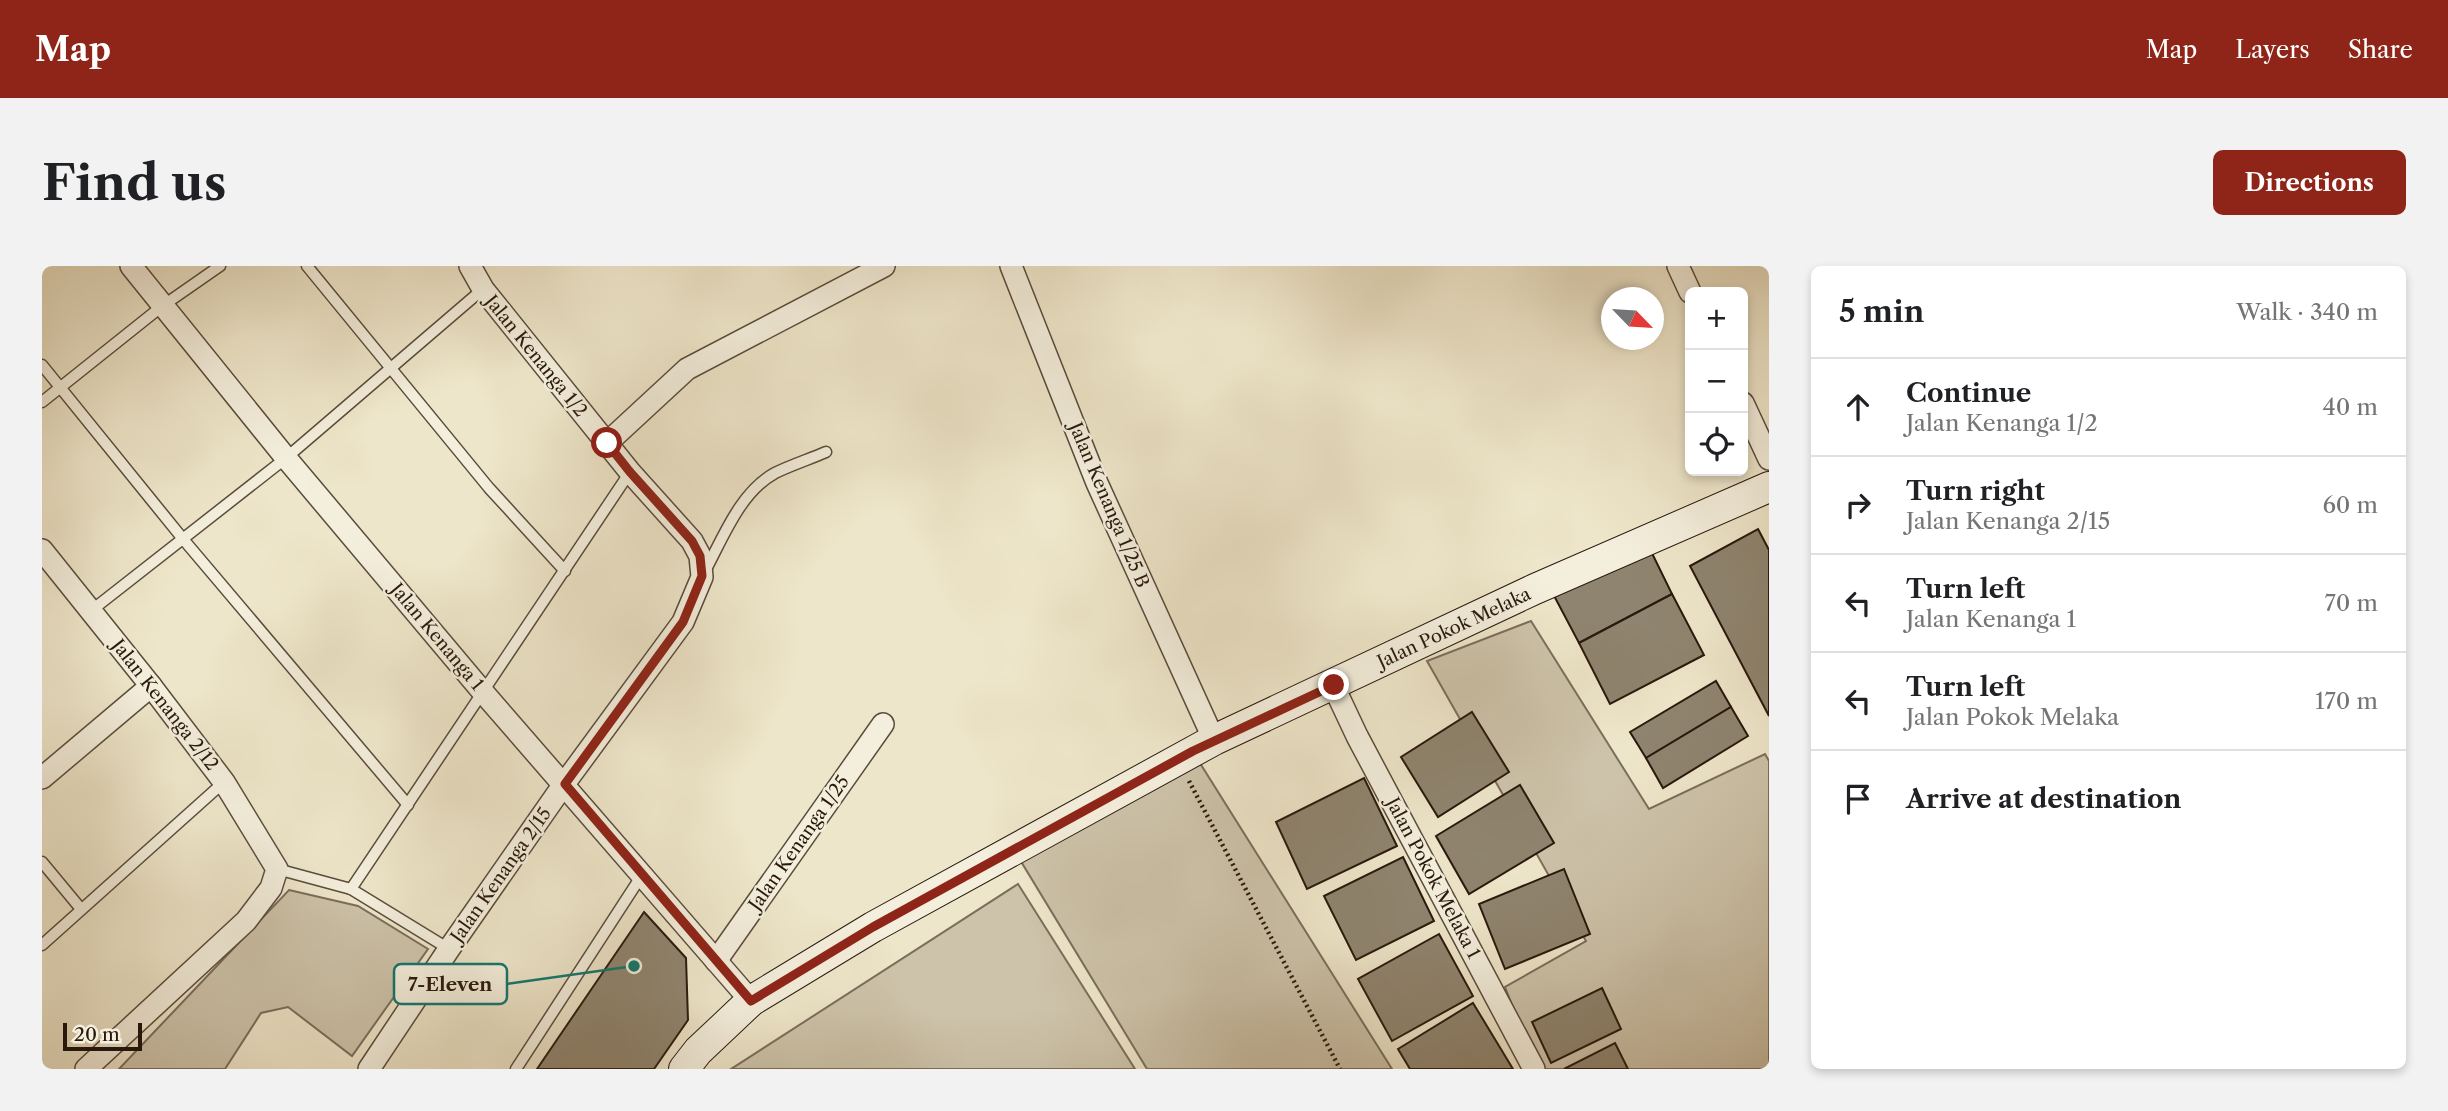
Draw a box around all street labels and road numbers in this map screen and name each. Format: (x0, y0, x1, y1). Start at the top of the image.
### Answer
street label: Jalan Kenanga 1/2 (478, 288, 592, 421)
street label: Jalan Kenanga 1/25 B (1063, 416, 1154, 591)
street label: Jalan Kenanga 1 (384, 577, 489, 695)
street label: Jalan Pokok Melaka (1371, 583, 1535, 674)
street label: Jalan Kenanga 2/12 (105, 633, 223, 775)
street label: Jalan Kenanga 1/25 (742, 771, 854, 917)
street label: Jalan Pokok Melaka 1 (1380, 791, 1485, 963)
street label: Jalan Kenanga 2/15 (444, 803, 556, 949)

